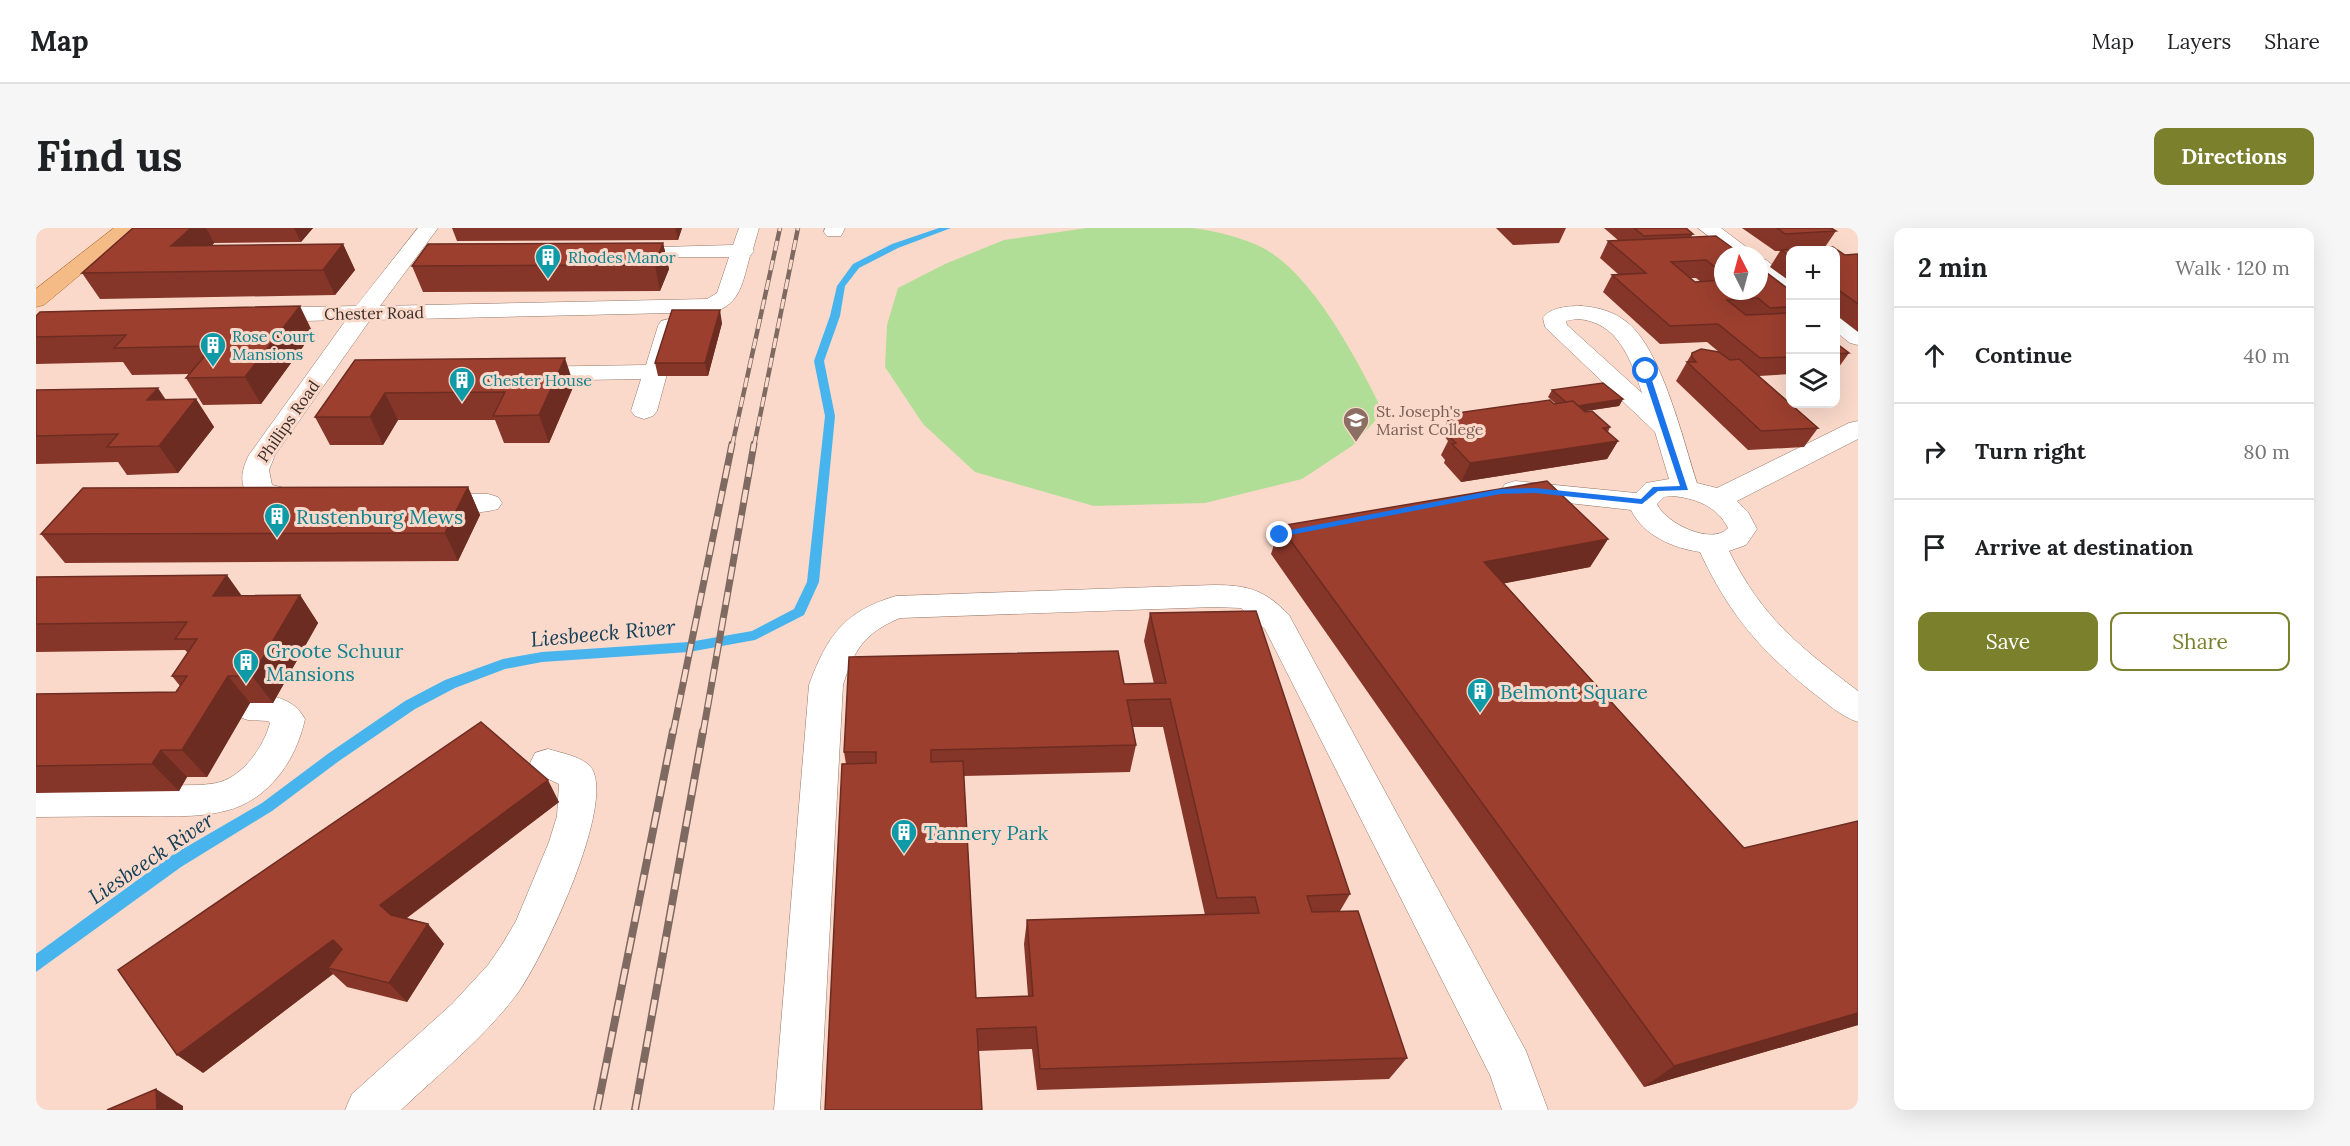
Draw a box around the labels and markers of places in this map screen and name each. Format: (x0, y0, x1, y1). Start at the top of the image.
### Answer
building icon: Rhodes Manor (533, 242, 563, 280)
place label: Rhodes Manor (568, 247, 676, 267)
place label: Rose Court Mansions (232, 326, 316, 364)
building icon: Rose Court Mansions (198, 330, 228, 368)
building icon: Chester House (447, 365, 477, 403)
place label: Chester House (482, 370, 592, 390)
place label: St. Joseph's Marist College (1376, 401, 1484, 439)
school or university icon: St. Joseph's Marist College (1341, 405, 1371, 443)
building icon: Rustenburg Mews (262, 501, 292, 539)
place label: Rustenburg Mews (296, 504, 463, 529)
place label: Groote Schuur Mansions (266, 638, 404, 686)
building icon: Groote Schuur Mansions (231, 647, 261, 685)
building icon: Belmont Square (1465, 676, 1495, 714)
place label: Belmont Square (1500, 679, 1648, 704)
building icon: Tannery Park (889, 817, 919, 855)
place label: Tannery Park (924, 820, 1048, 845)

